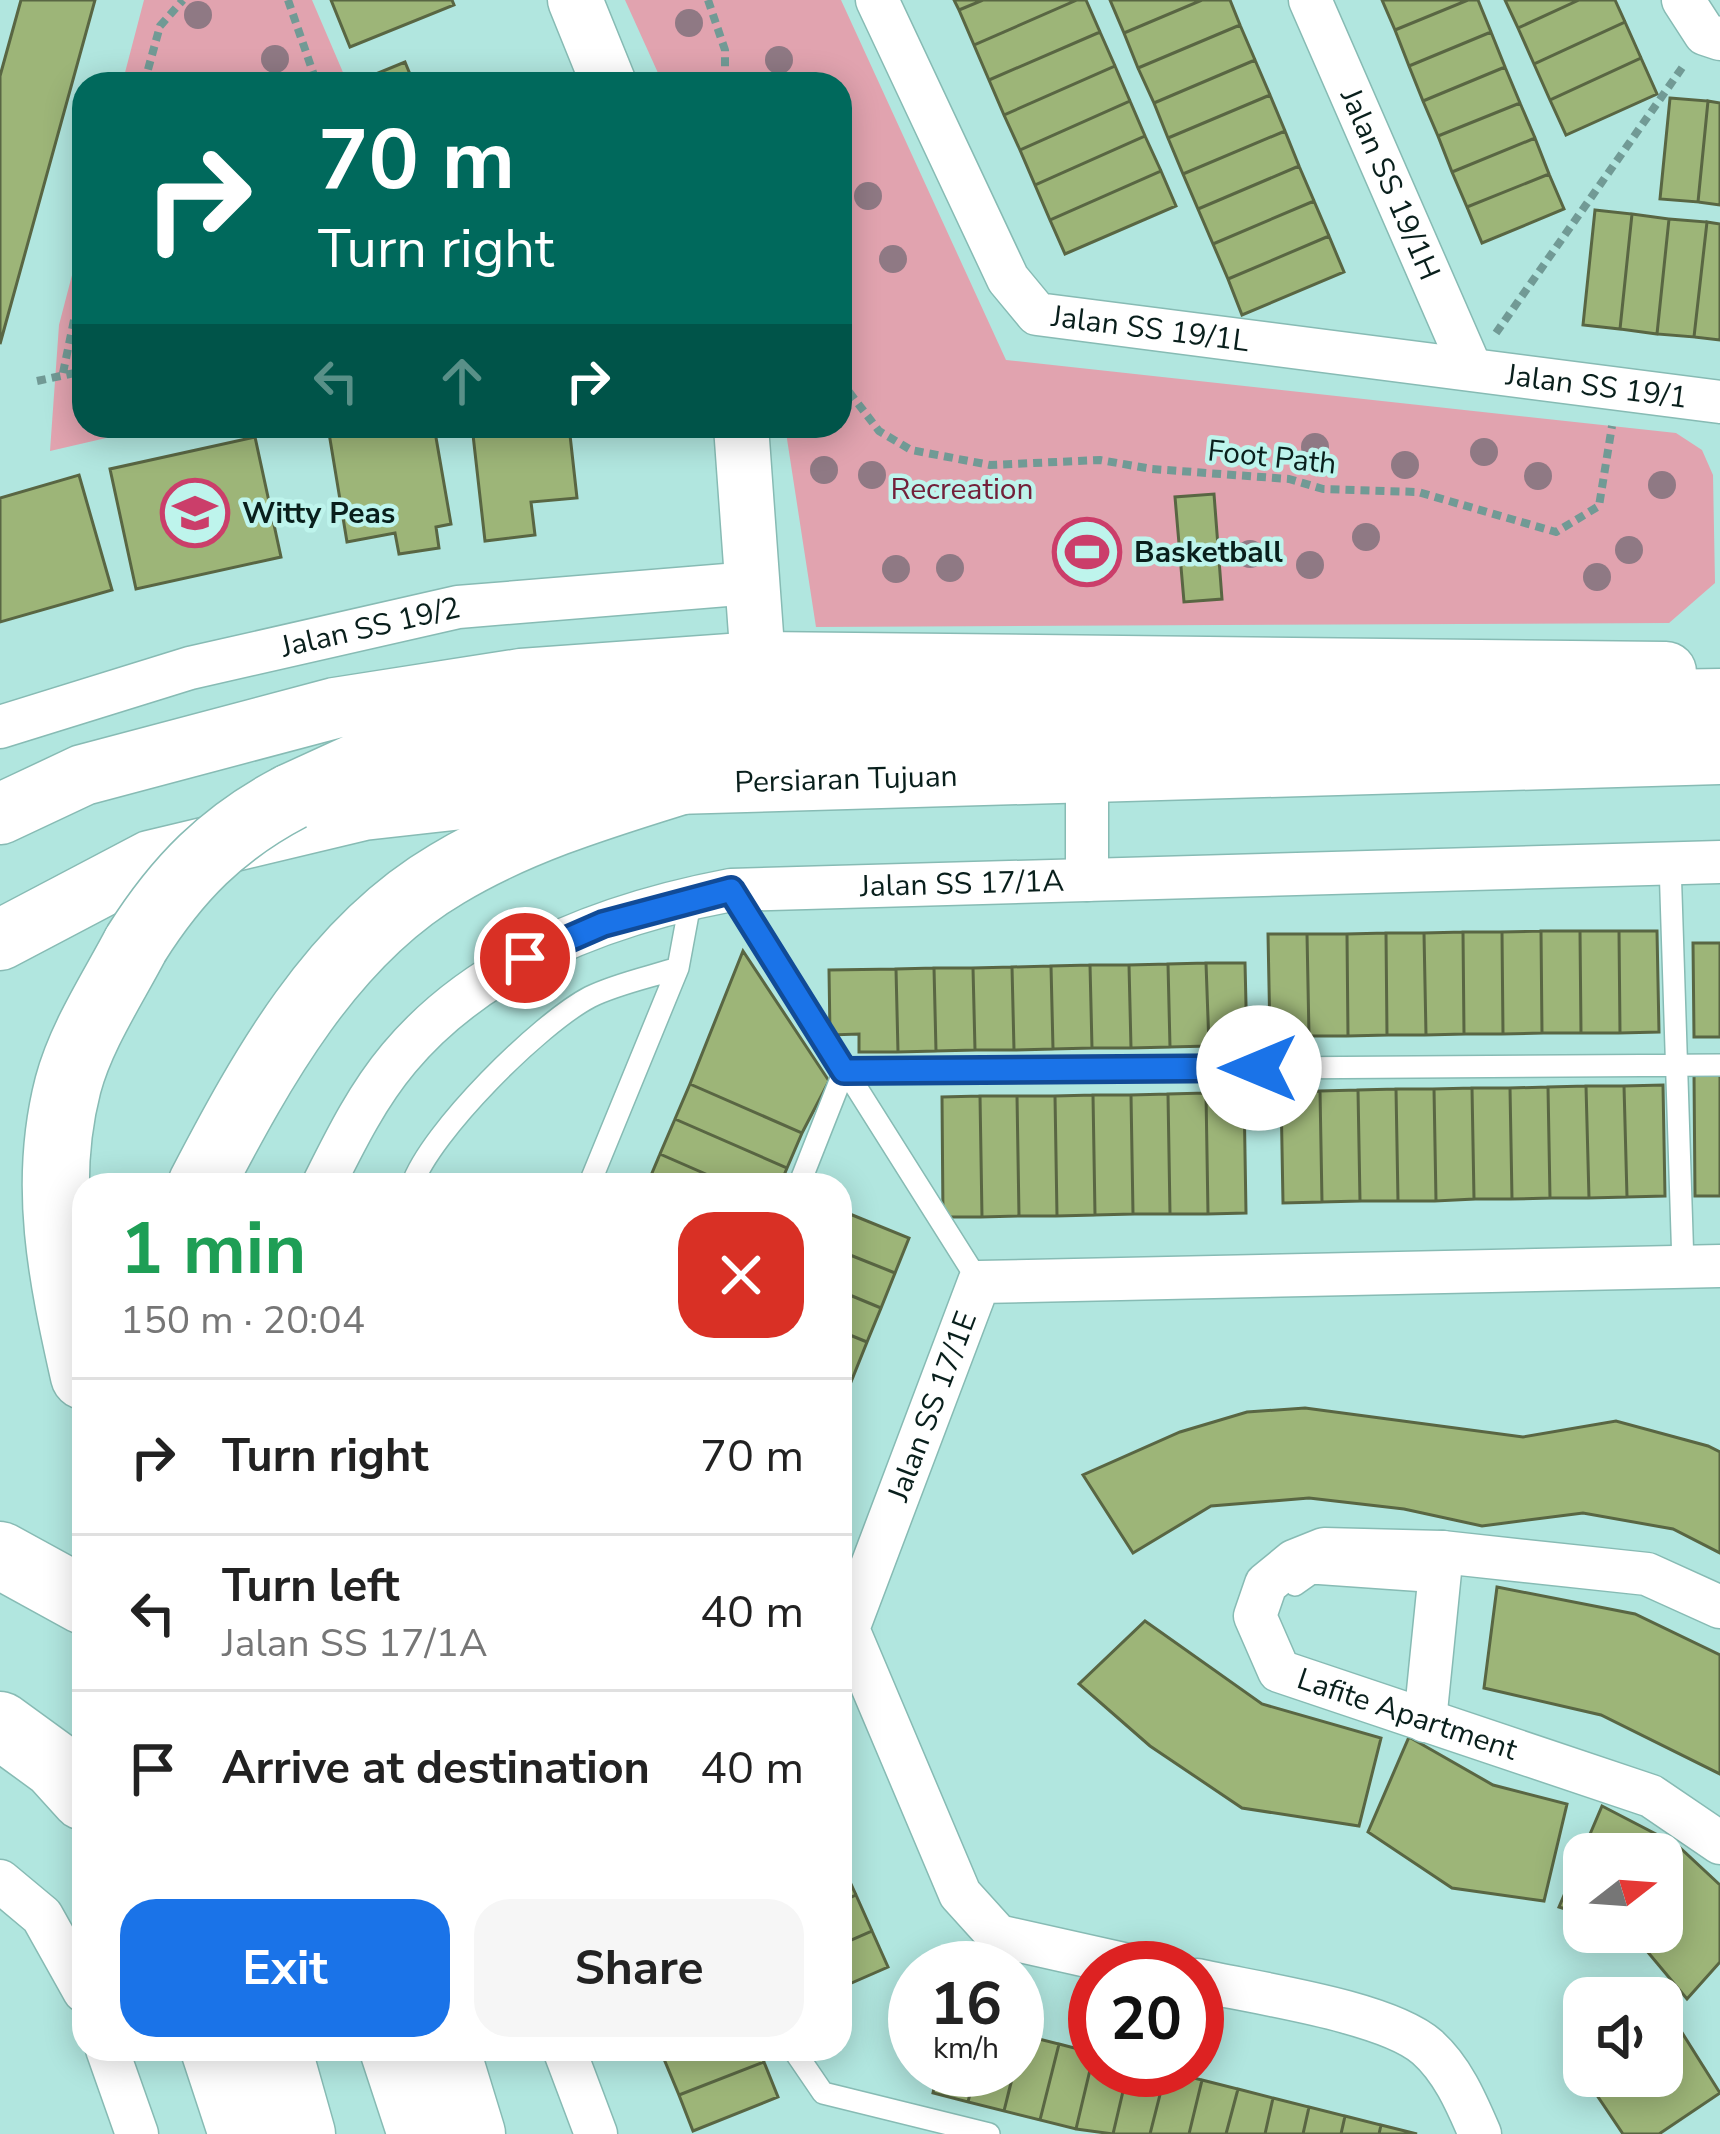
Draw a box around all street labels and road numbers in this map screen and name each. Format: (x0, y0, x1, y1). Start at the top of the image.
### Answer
street label: Jalan SS 19/1H (1330, 81, 1450, 287)
street label: Jalan SS 19/1L (1048, 296, 1251, 362)
street label: Jalan SS 19/1 (1503, 354, 1690, 419)
street label: Foot Path (1206, 430, 1338, 485)
street label: Jalan SS 19/2 (276, 587, 464, 668)
street label: Persiaran Tujuan (734, 756, 958, 803)
street label: Jalan SS 17/1A (859, 861, 1065, 907)
street label: Jalan SS 17/1E (878, 1306, 987, 1508)
street label: Lafite Apartment (1292, 1659, 1523, 1771)

